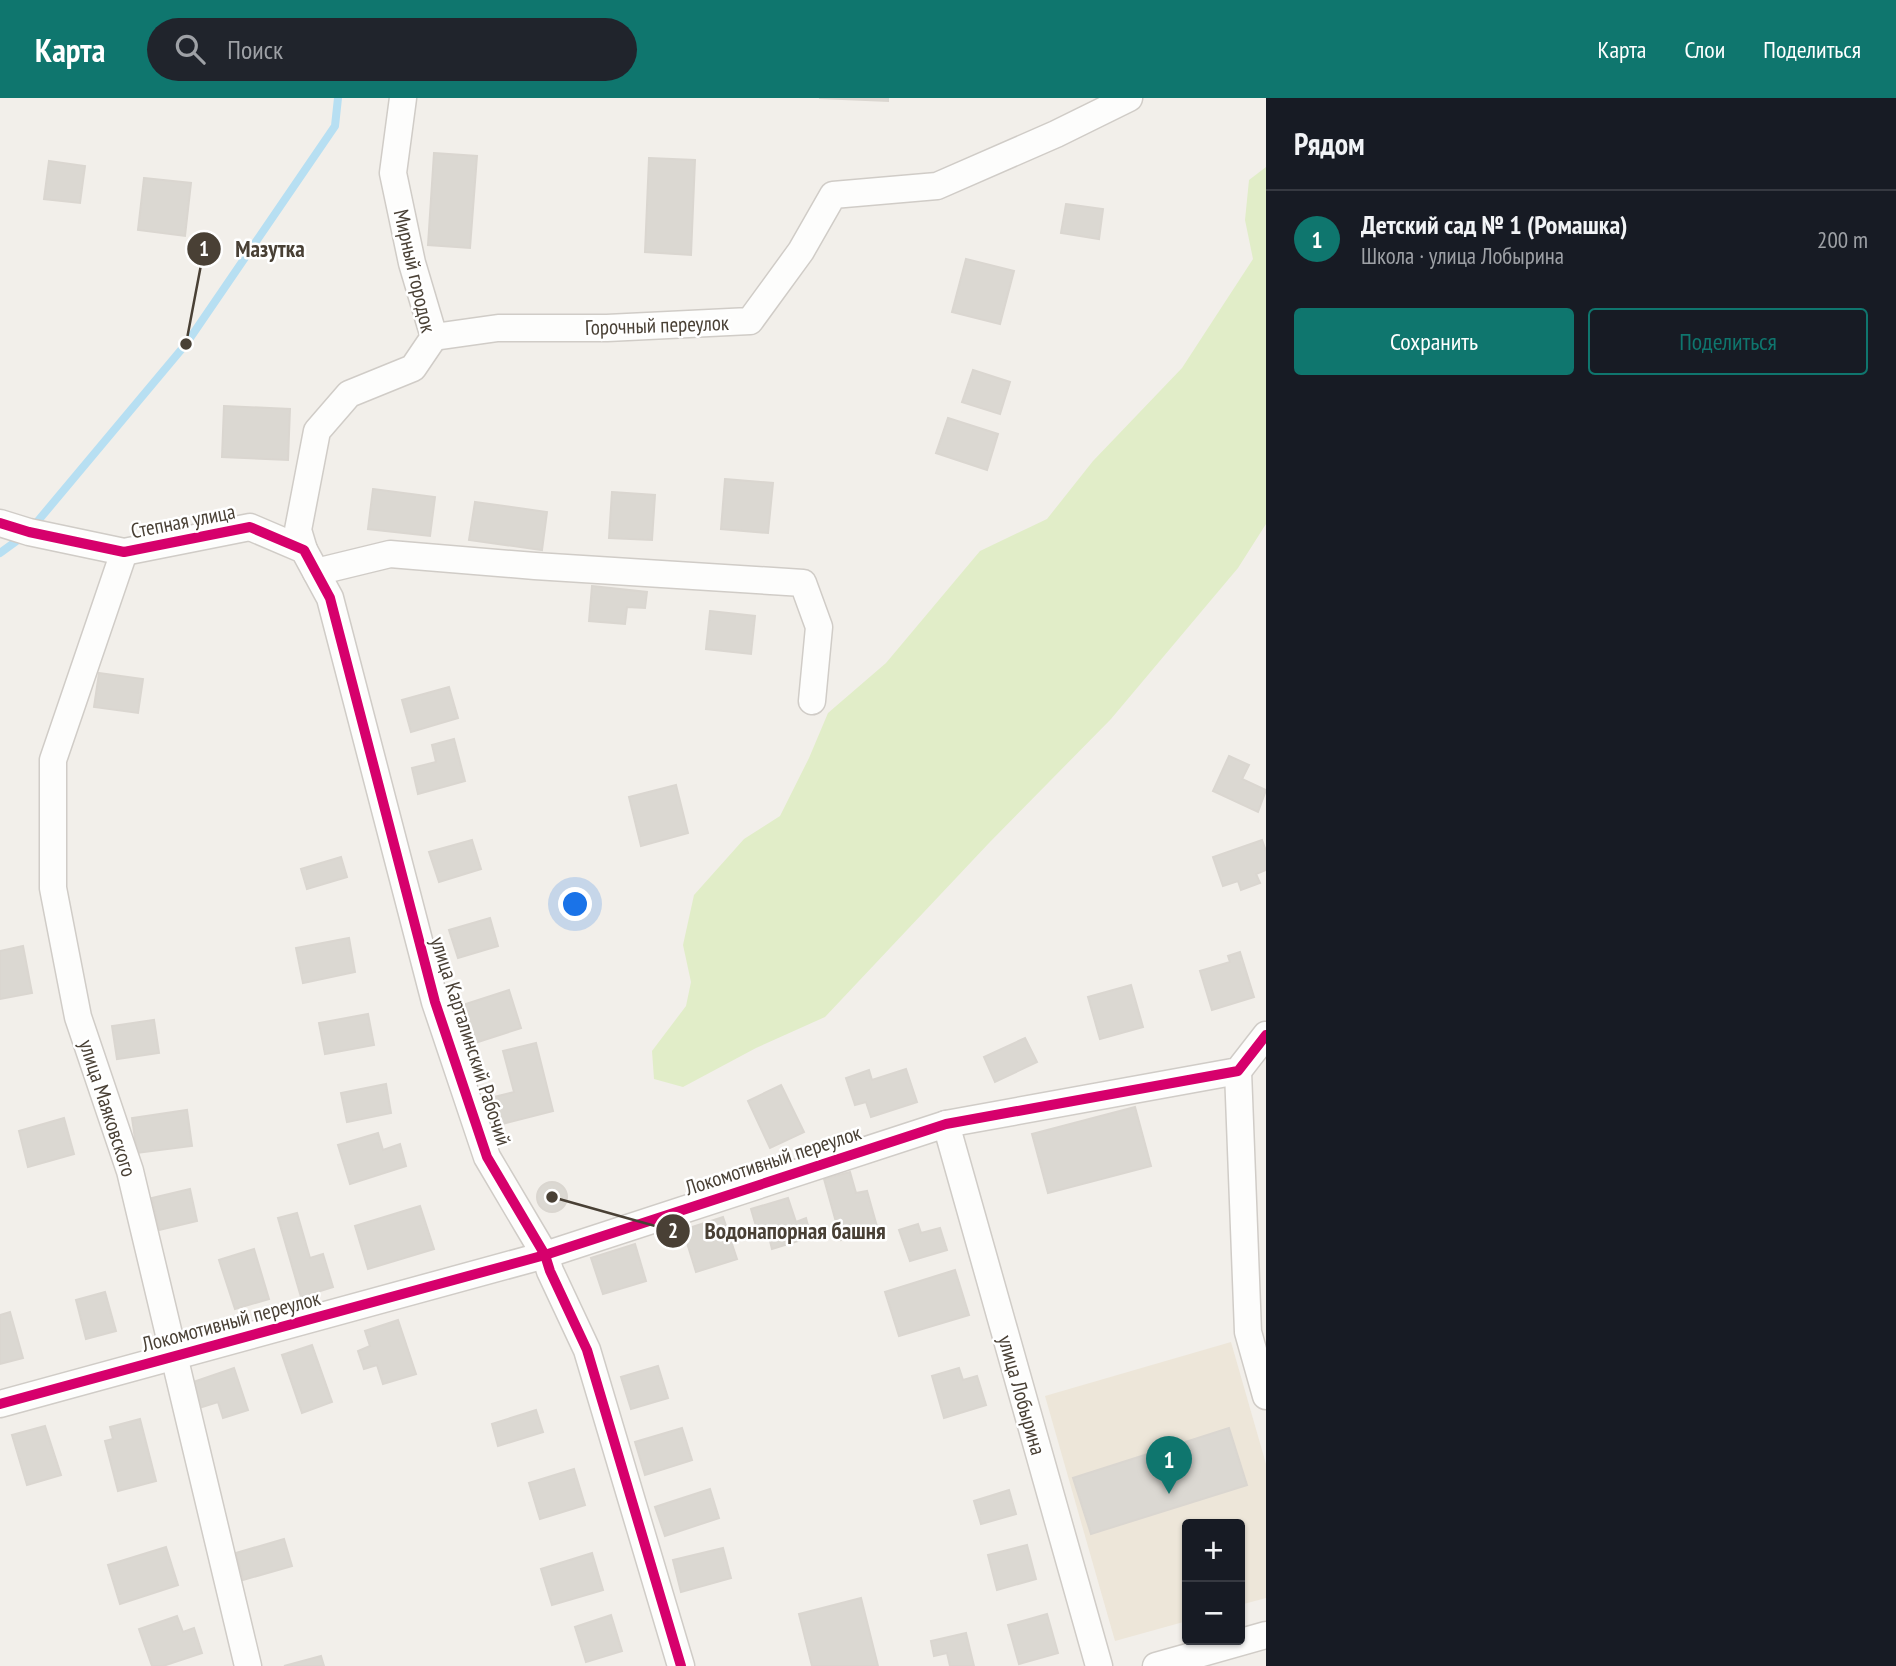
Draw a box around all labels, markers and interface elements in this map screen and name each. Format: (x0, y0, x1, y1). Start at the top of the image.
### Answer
search box (147, 18, 637, 81)
text: Карта (35, 28, 105, 71)
icon: search (171, 30, 209, 68)
text: Поиск (227, 33, 283, 66)
text: Карта (1598, 34, 1646, 65)
text: Слои (1684, 34, 1725, 65)
text: Поделиться (1763, 34, 1861, 65)
text: Рядом (1294, 124, 1365, 163)
street label: Мирный городок (388, 207, 442, 335)
text: Детский сад № 1 (Ромашка) (1361, 208, 1627, 241)
text: 1 (1312, 225, 1323, 254)
text: 200 m (1817, 225, 1868, 254)
callout: Мазутка (187, 227, 319, 271)
text: Мазутка (235, 234, 305, 263)
text: 1 (199, 235, 209, 262)
text: Школа · улица Лобырина (1361, 241, 1564, 270)
button: Сохранить (1294, 308, 1574, 375)
button: Поделиться (1588, 308, 1868, 375)
street label: Горочный переулок (585, 309, 729, 341)
street label: Степная улица (129, 498, 237, 544)
your location (558, 887, 592, 921)
street label: улица Карталинский Рабочий (424, 933, 518, 1149)
street label: улица Маяковского (73, 1036, 143, 1180)
street label: Локомотивный переулок (681, 1119, 864, 1202)
callout: Водонапорная башня (656, 1209, 900, 1253)
text: Водонапорная башня (704, 1216, 886, 1245)
text: 2 (668, 1217, 678, 1244)
street label: Локомотивный переулок (138, 1284, 323, 1358)
street label: улица Лобырина (992, 1332, 1052, 1458)
pin: 1 (1146, 1436, 1192, 1494)
map controls (1182, 1519, 1245, 1645)
button: + (1182, 1519, 1245, 1582)
button: − (1182, 1582, 1245, 1645)

